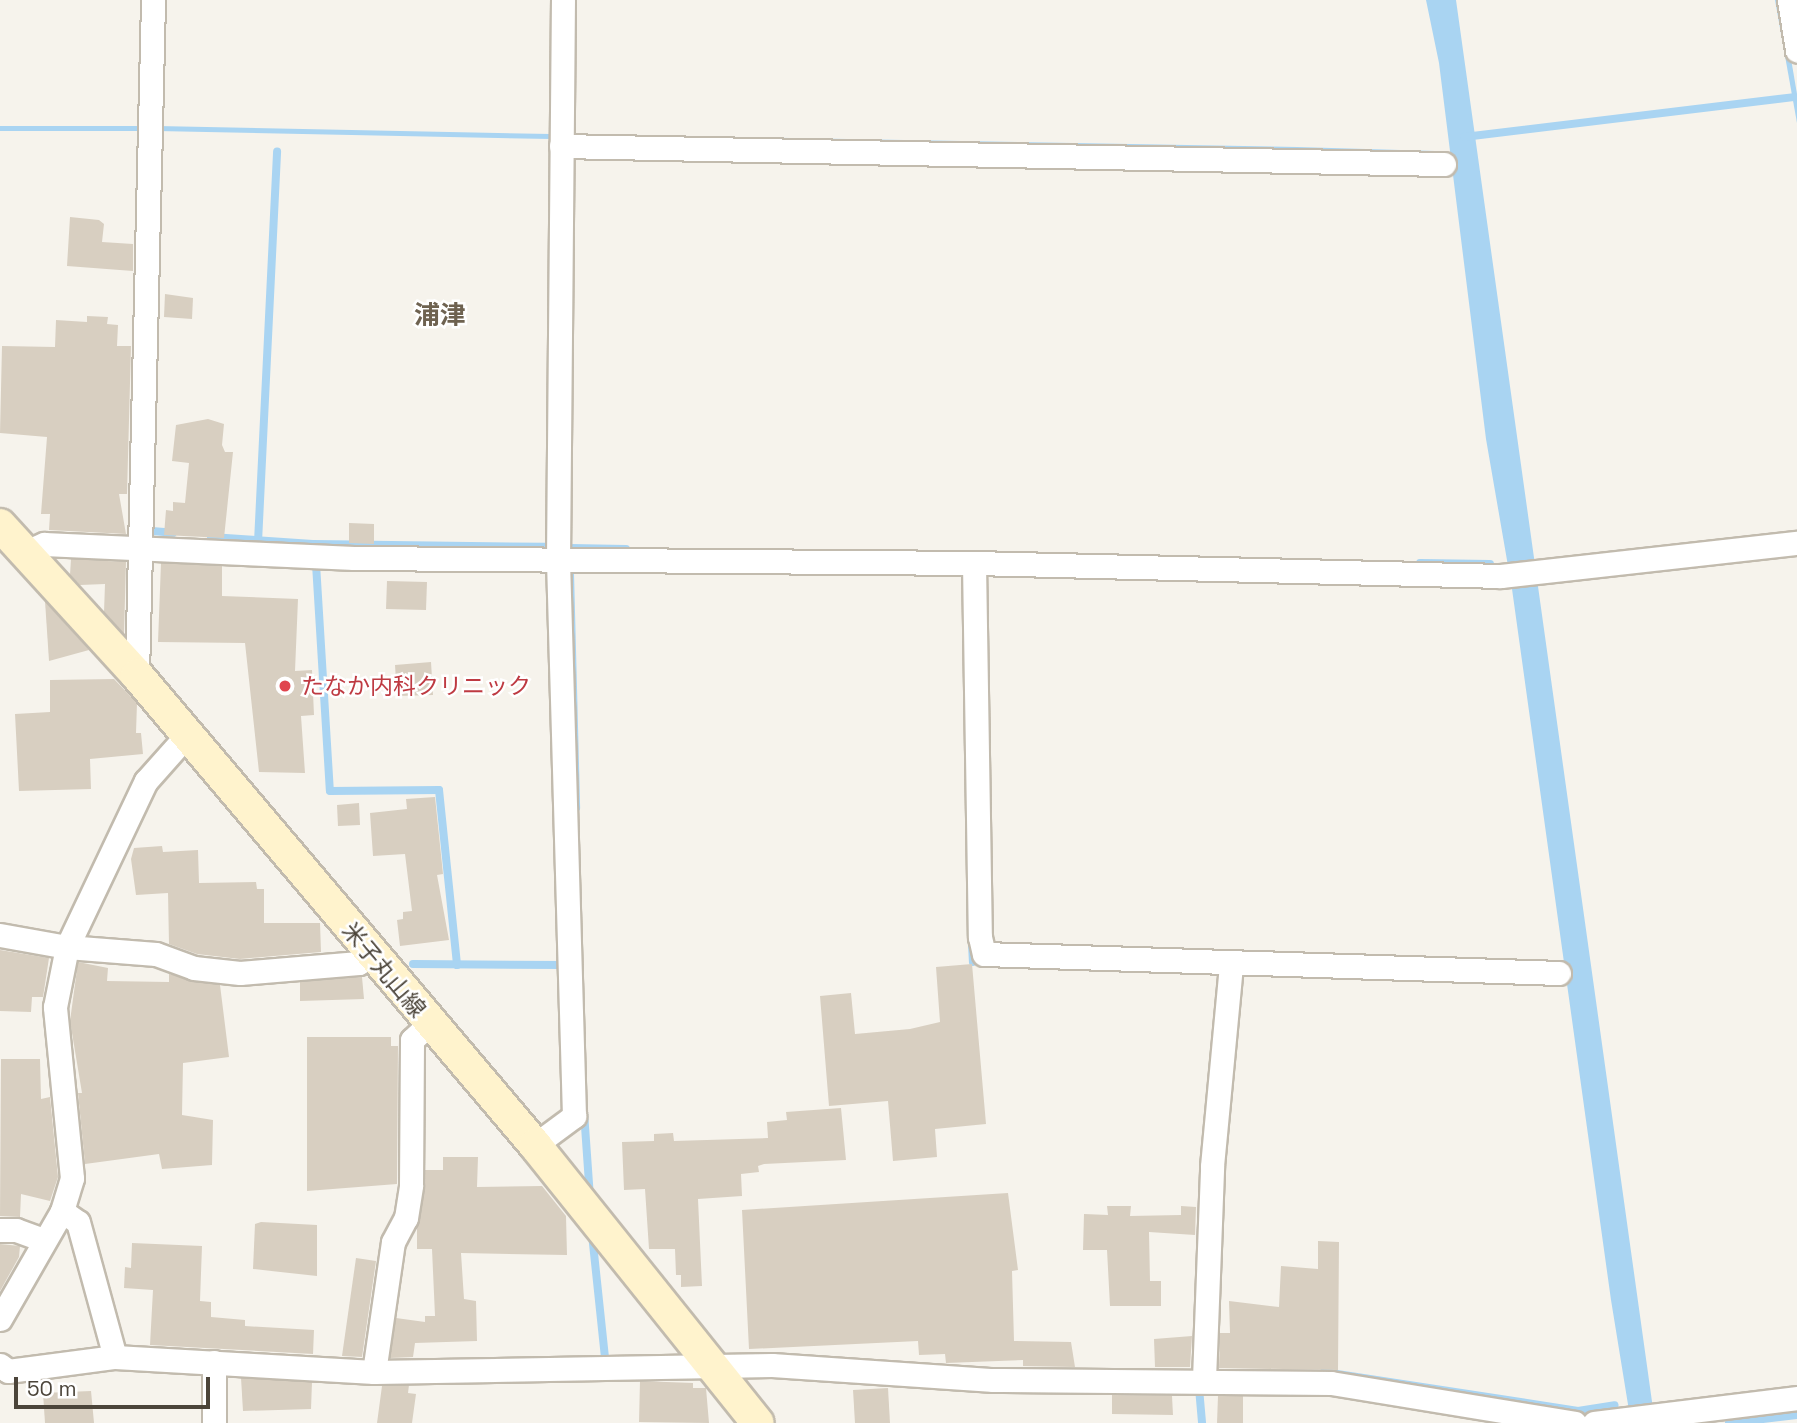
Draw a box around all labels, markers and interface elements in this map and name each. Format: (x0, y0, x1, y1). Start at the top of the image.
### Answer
district label: 浦津 (414, 300, 466, 332)
place label: たなか内科クリニック (301, 672, 531, 700)
marker: たなか内科クリニック (275, 676, 295, 696)
street label: 米子丸山線 (336, 917, 432, 1023)
scale bar (18, 1364, 214, 1408)
text: 50 m (27, 1375, 77, 1402)

